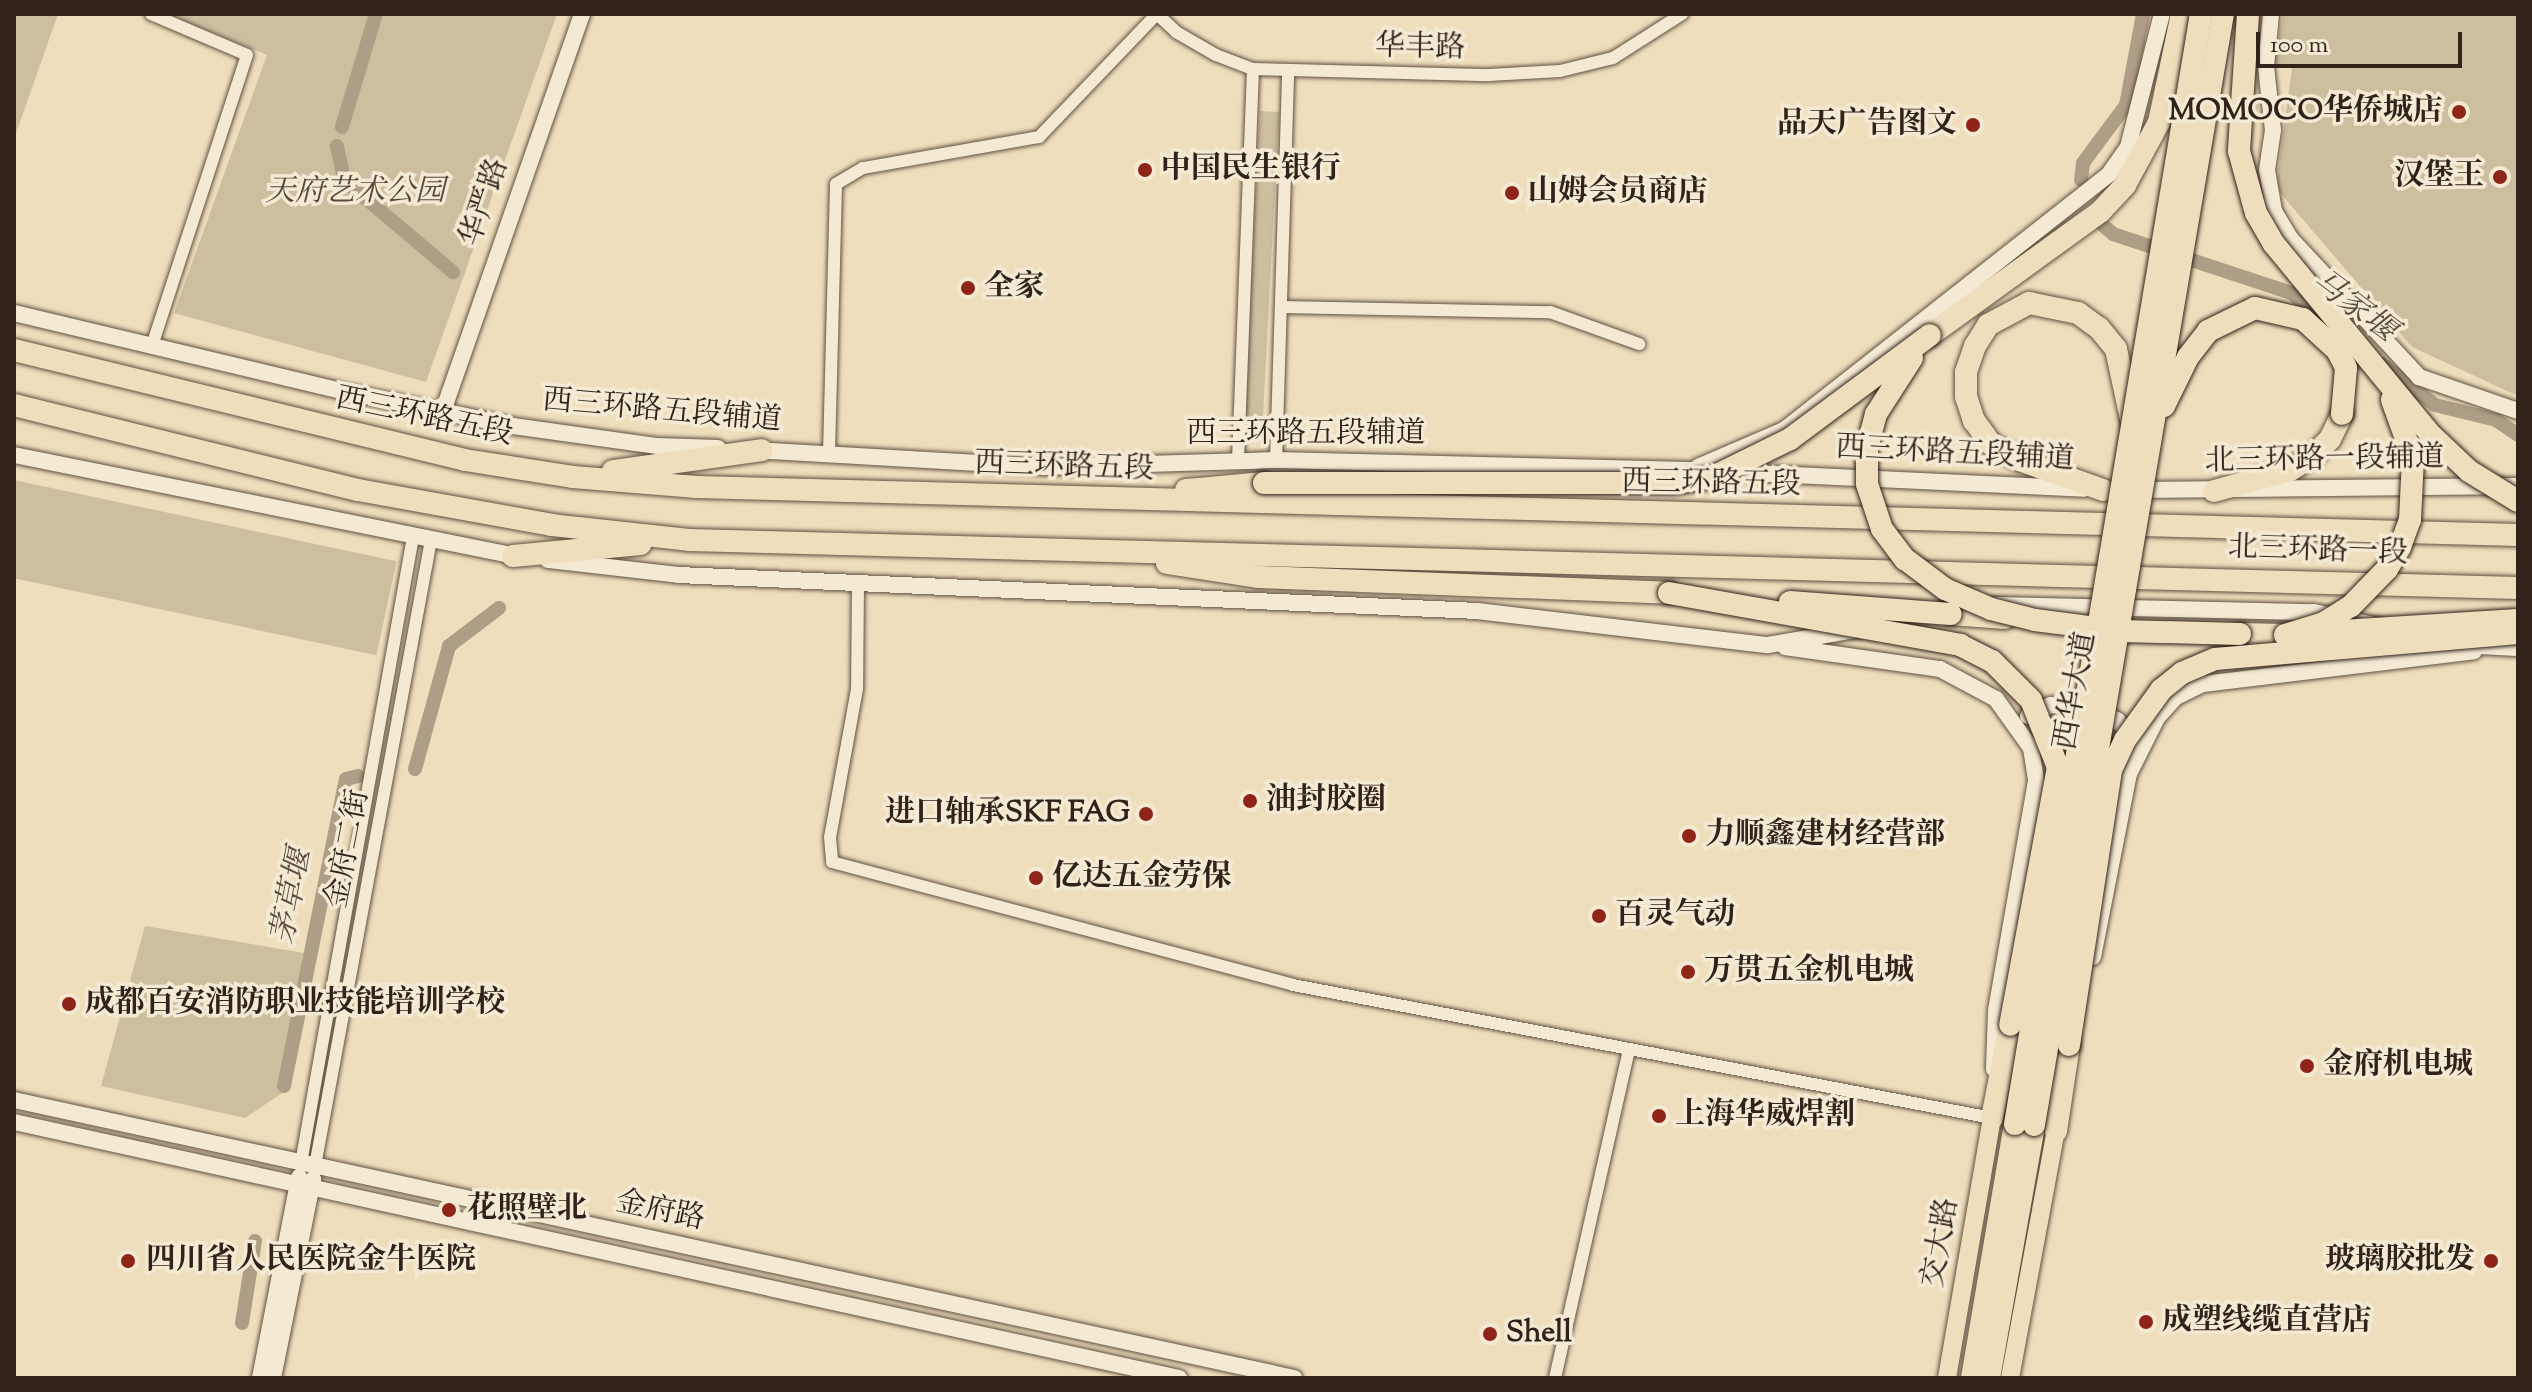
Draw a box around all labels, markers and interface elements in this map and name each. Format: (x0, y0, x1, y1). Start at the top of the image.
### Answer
scale bar (2260, 16, 2466, 66)
text: 100 m (2270, 29, 2328, 63)
street label: 华丰路 (1375, 30, 1465, 68)
place label: MOMOCO华侨城店 (2168, 94, 2443, 130)
marker: MOMOCO华侨城店 (2450, 103, 2468, 121)
place label: 品天广告图文 (1777, 107, 1957, 143)
marker: 品天广告图文 (1964, 116, 1982, 134)
place label: 中国民生银行 (1161, 152, 1341, 188)
street label: 华严路 (454, 155, 518, 251)
place label: 汉堡王 (2394, 159, 2484, 195)
marker: 中国民生银行 (1136, 161, 1154, 179)
marker: 汉堡王 (2491, 168, 2509, 186)
park label: 天府艺术公园 (265, 175, 445, 211)
place label: 山姆会员商店 (1528, 175, 1708, 211)
marker: 山姆会员商店 (1503, 184, 1521, 202)
water label: 马家堰 (2303, 263, 2403, 351)
place label: 全家 (984, 270, 1044, 306)
marker: 全家 (959, 279, 977, 297)
street label: 西三环路五段 (332, 382, 516, 454)
street label: 西三环路五段辅道 (541, 384, 783, 440)
street label: 西三环路五段辅道 (1186, 417, 1426, 453)
street label: 西三环路五段辅道 (1834, 431, 2076, 479)
street label: 北三环路一段辅道 (2205, 441, 2445, 481)
street label: 西三环路五段 (973, 447, 1155, 489)
street label: 西三环路五段 (1621, 465, 1801, 505)
street label: 北三环路一段 (2227, 531, 2409, 573)
street label: 西华大道 (2049, 629, 2105, 753)
place label: 油封胶圈 (1266, 783, 1386, 819)
street label: 金府二街 (320, 787, 378, 911)
marker: 油封胶圈 (1241, 792, 1259, 810)
place label: 进口轴承SKF FAG (885, 796, 1130, 832)
marker: 进口轴承SKF FAG (1137, 805, 1155, 823)
place label: 力顺鑫建材经营部 (1705, 818, 1945, 854)
marker: 力顺鑫建材经营部 (1680, 827, 1698, 845)
water label: 茅草堰 (265, 846, 321, 948)
place label: 亿达五金劳保 (1052, 860, 1232, 896)
marker: 亿达五金劳保 (1027, 869, 1045, 887)
place label: 百灵气动 (1615, 898, 1735, 934)
marker: 百灵气动 (1590, 907, 1608, 925)
place label: 万贯五金机电城 (1704, 954, 1914, 990)
marker: 万贯五金机电城 (1679, 963, 1697, 981)
place label: 成都百安消防职业技能培训学校 (85, 986, 505, 1022)
marker: 成都百安消防职业技能培训学校 (60, 995, 78, 1013)
place label: 金府机电城 (2323, 1048, 2473, 1084)
marker: 金府机电城 (2298, 1057, 2316, 1075)
place label: 上海华威焊割 (1675, 1098, 1855, 1134)
marker: 上海华威焊割 (1650, 1107, 1668, 1125)
street label: 金府路 (612, 1185, 708, 1239)
place label: 花照壁北 (467, 1192, 587, 1228)
street label: 交大路 (1916, 1196, 1968, 1290)
marker: 花照壁北 (438, 1199, 460, 1221)
place label: 四川省人民医院金牛医院 (146, 1243, 476, 1279)
place label: 玻璃胶批发 (2325, 1243, 2475, 1279)
marker: 四川省人民医院金牛医院 (117, 1250, 139, 1272)
marker: 玻璃胶批发 (2482, 1252, 2500, 1270)
place label: 成塑线缆直营店 (2162, 1304, 2372, 1340)
marker: 成塑线缆直营店 (2137, 1313, 2155, 1331)
place label: Shell (1506, 1316, 1572, 1352)
marker: Shell (1481, 1325, 1499, 1343)

